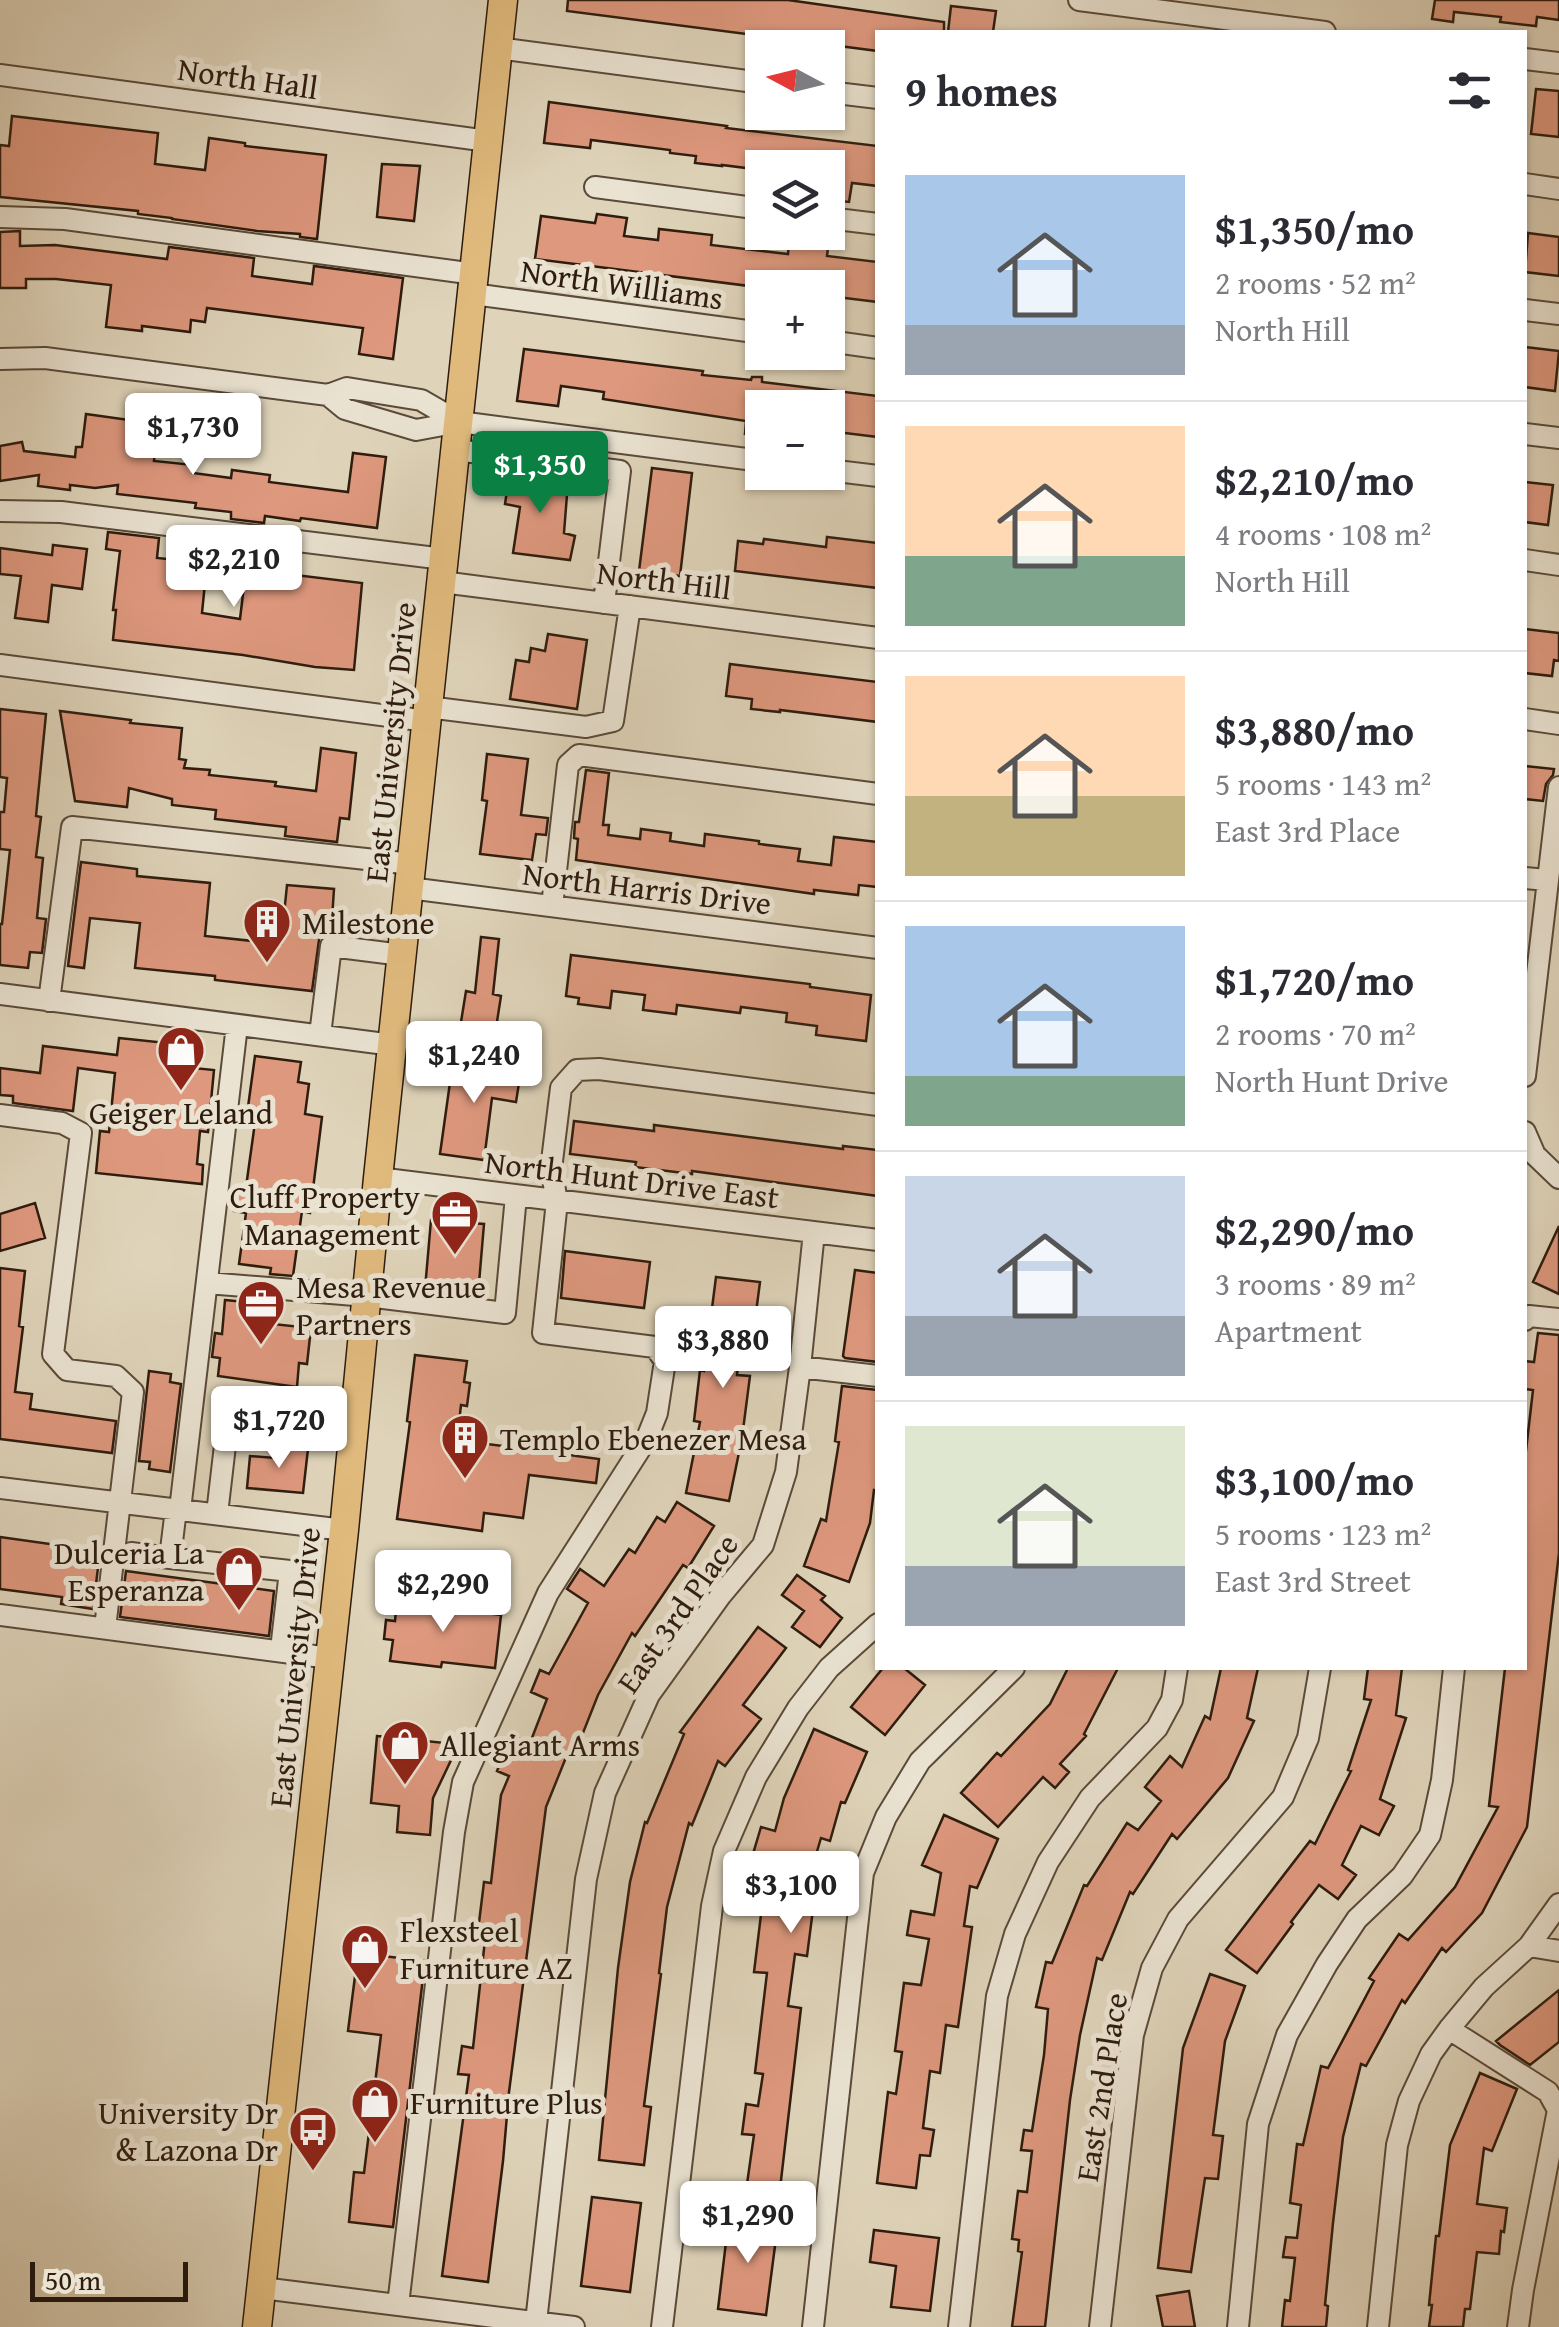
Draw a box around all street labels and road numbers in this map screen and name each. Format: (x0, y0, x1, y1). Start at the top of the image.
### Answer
street label: North Hall (175, 45, 321, 111)
street label: North Williams (518, 247, 726, 321)
street label: North Hill (594, 548, 734, 612)
street label: East University Drive (352, 600, 428, 884)
street label: North Harris Drive (520, 849, 774, 927)
street label: North Hunt Drive East (482, 1138, 782, 1220)
street label: East 3rd Place (605, 1524, 749, 1702)
street label: East University Drive (256, 1525, 332, 1809)
street label: East 2nd Place (1063, 1989, 1139, 2185)

